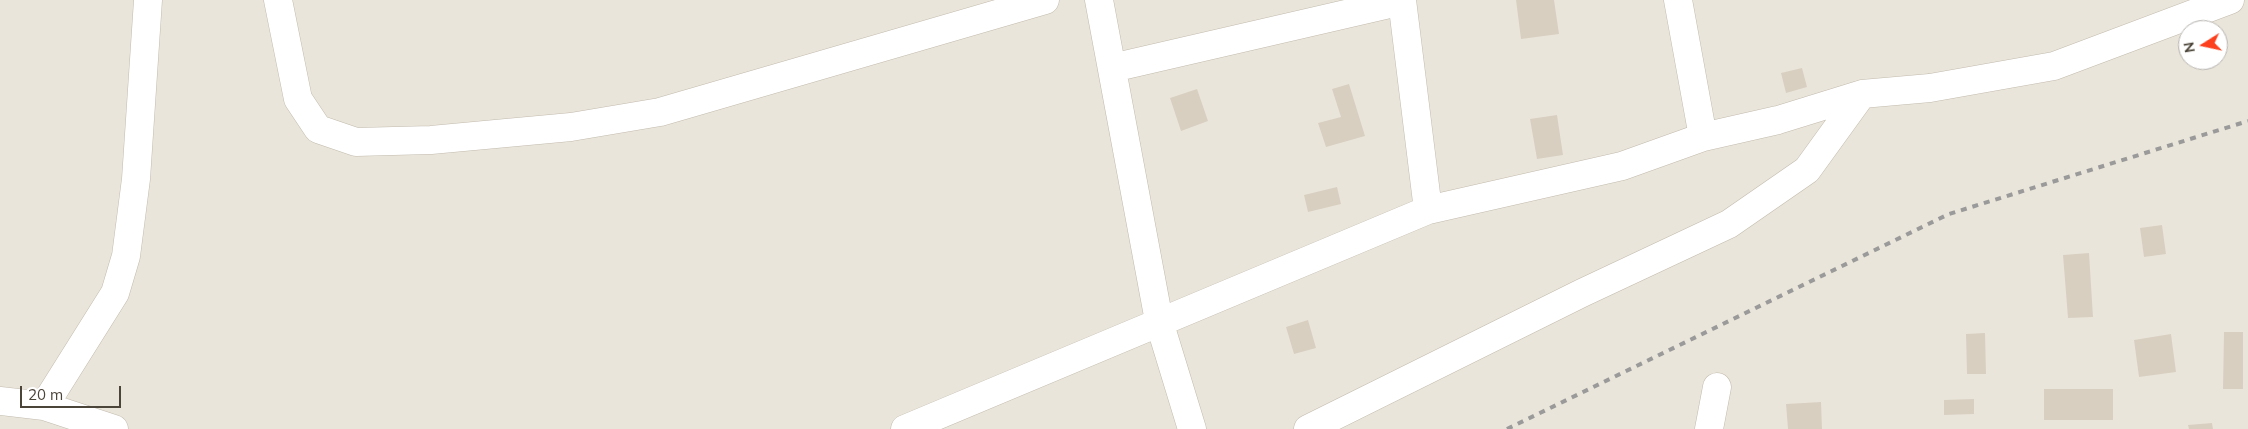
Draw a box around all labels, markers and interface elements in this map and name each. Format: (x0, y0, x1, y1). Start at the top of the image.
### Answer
north arrow (2178, 20, 2228, 70)
text: N (2179, 41, 2199, 54)
scale bar (22, 376, 124, 408)
text: 20 m (28, 385, 63, 404)

